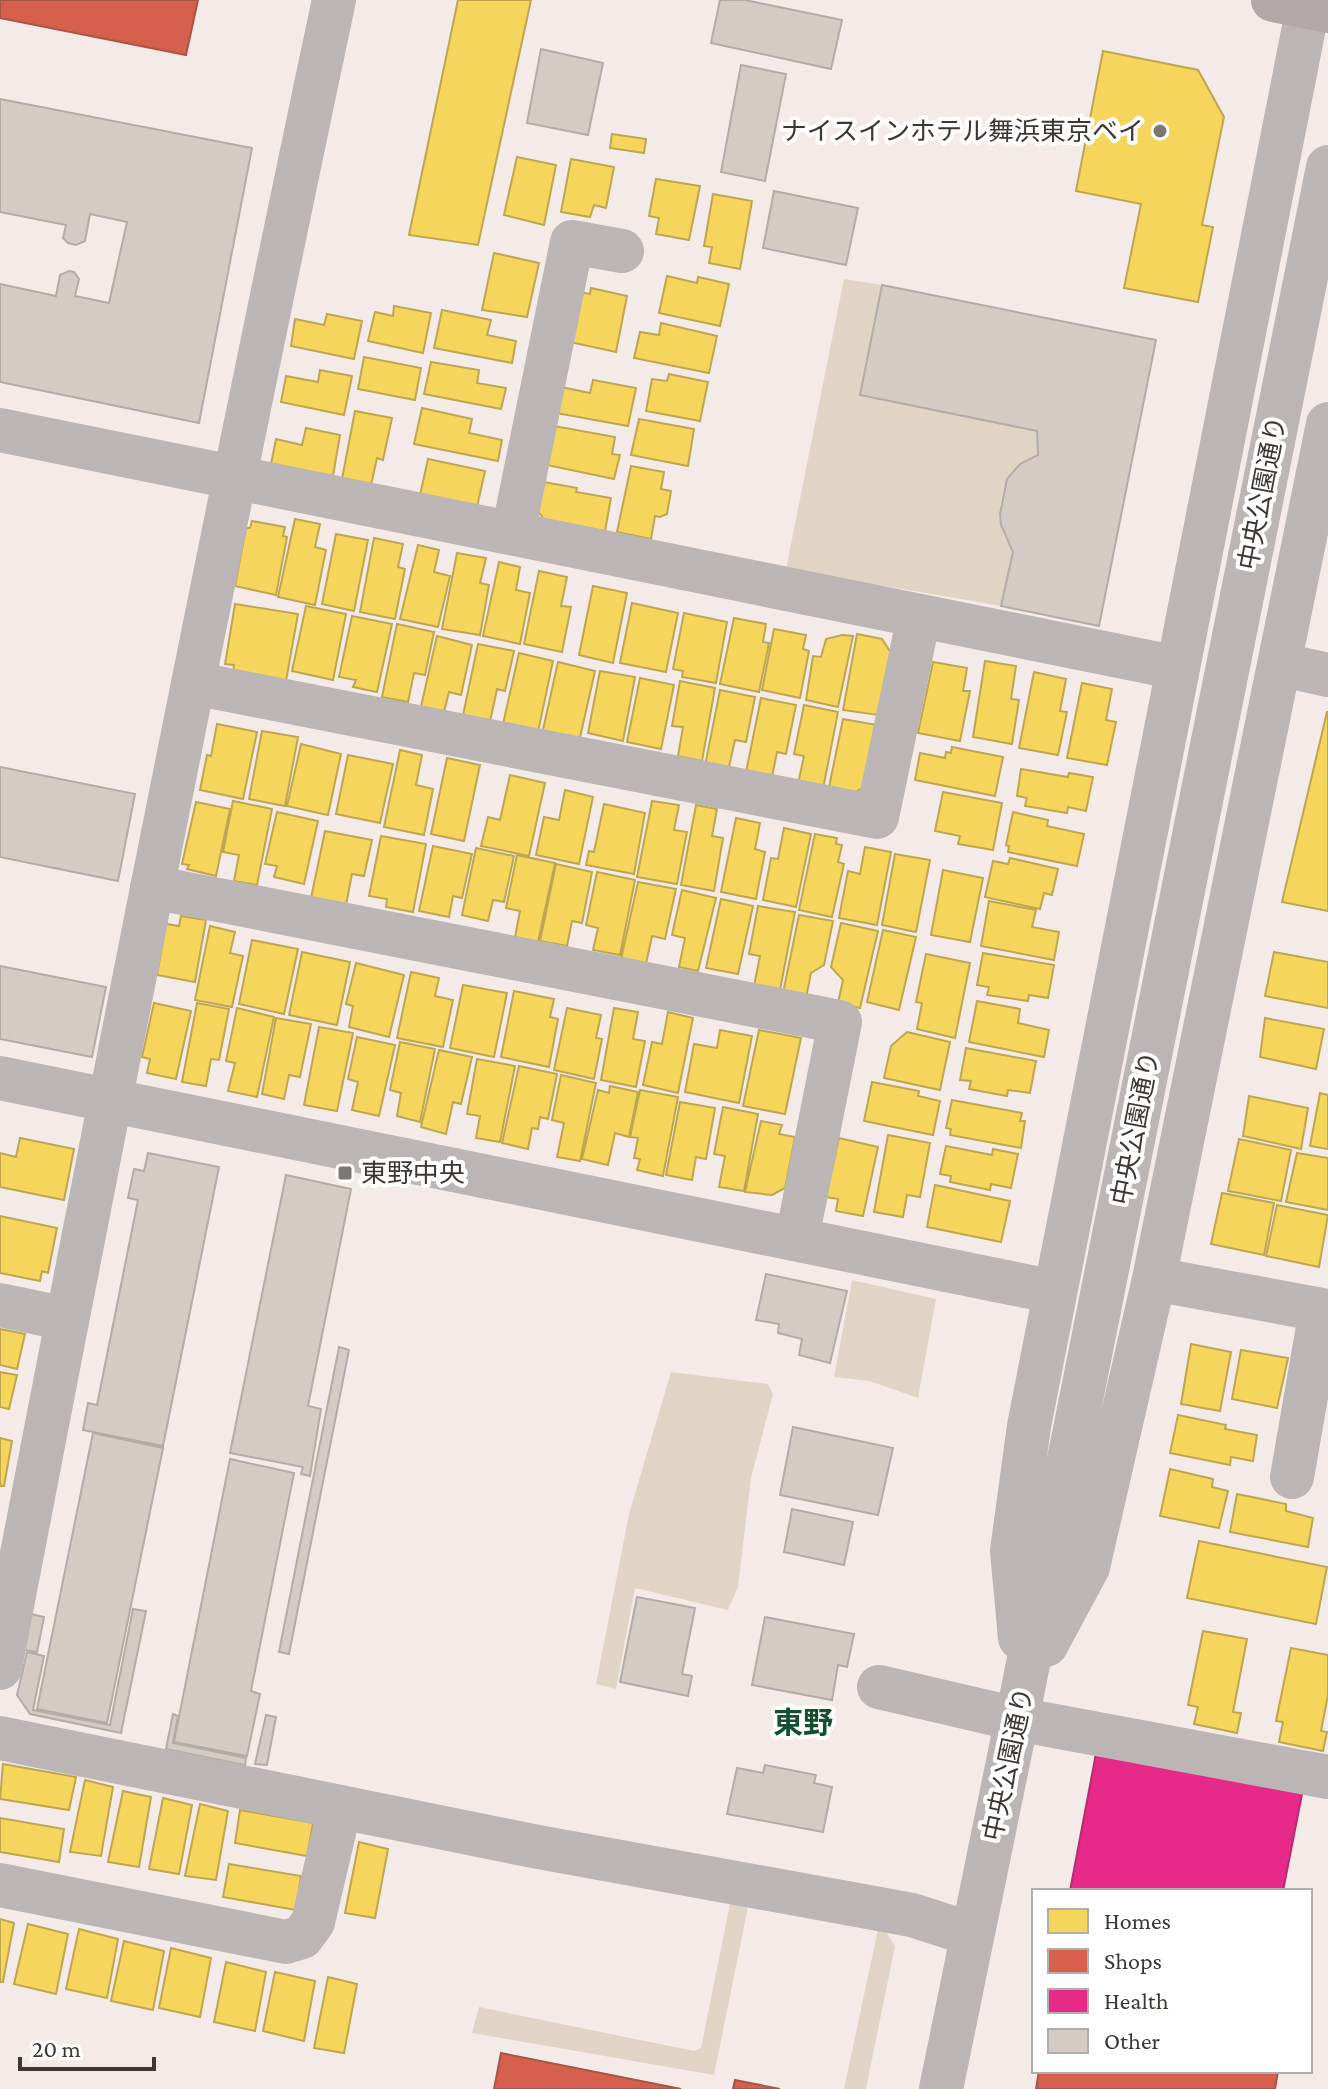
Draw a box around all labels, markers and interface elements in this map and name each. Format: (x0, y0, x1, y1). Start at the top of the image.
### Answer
place label: ナイスインホテル舞浜東京ベイ (781, 117, 1144, 146)
marker: ナイスインホテル舞浜東京ベイ (1151, 122, 1169, 140)
street label: 中央公園通り (1233, 414, 1292, 572)
street label: 中央公園通り (1106, 1049, 1165, 1207)
place label: 東野中央 (361, 1159, 465, 1188)
marker: 東野中央 (336, 1164, 354, 1182)
street label: 中央公園通り (978, 1685, 1039, 1843)
district label: 東野 (773, 1706, 833, 1739)
legend (1032, 1889, 1312, 2073)
text: Homes (1104, 1907, 1171, 1934)
text: Shops (1104, 1947, 1162, 1974)
text: Health (1104, 1987, 1169, 2014)
scale bar (20, 2021, 154, 2071)
text: Other (1104, 2027, 1160, 2054)
text: 20 m (32, 2035, 81, 2062)

